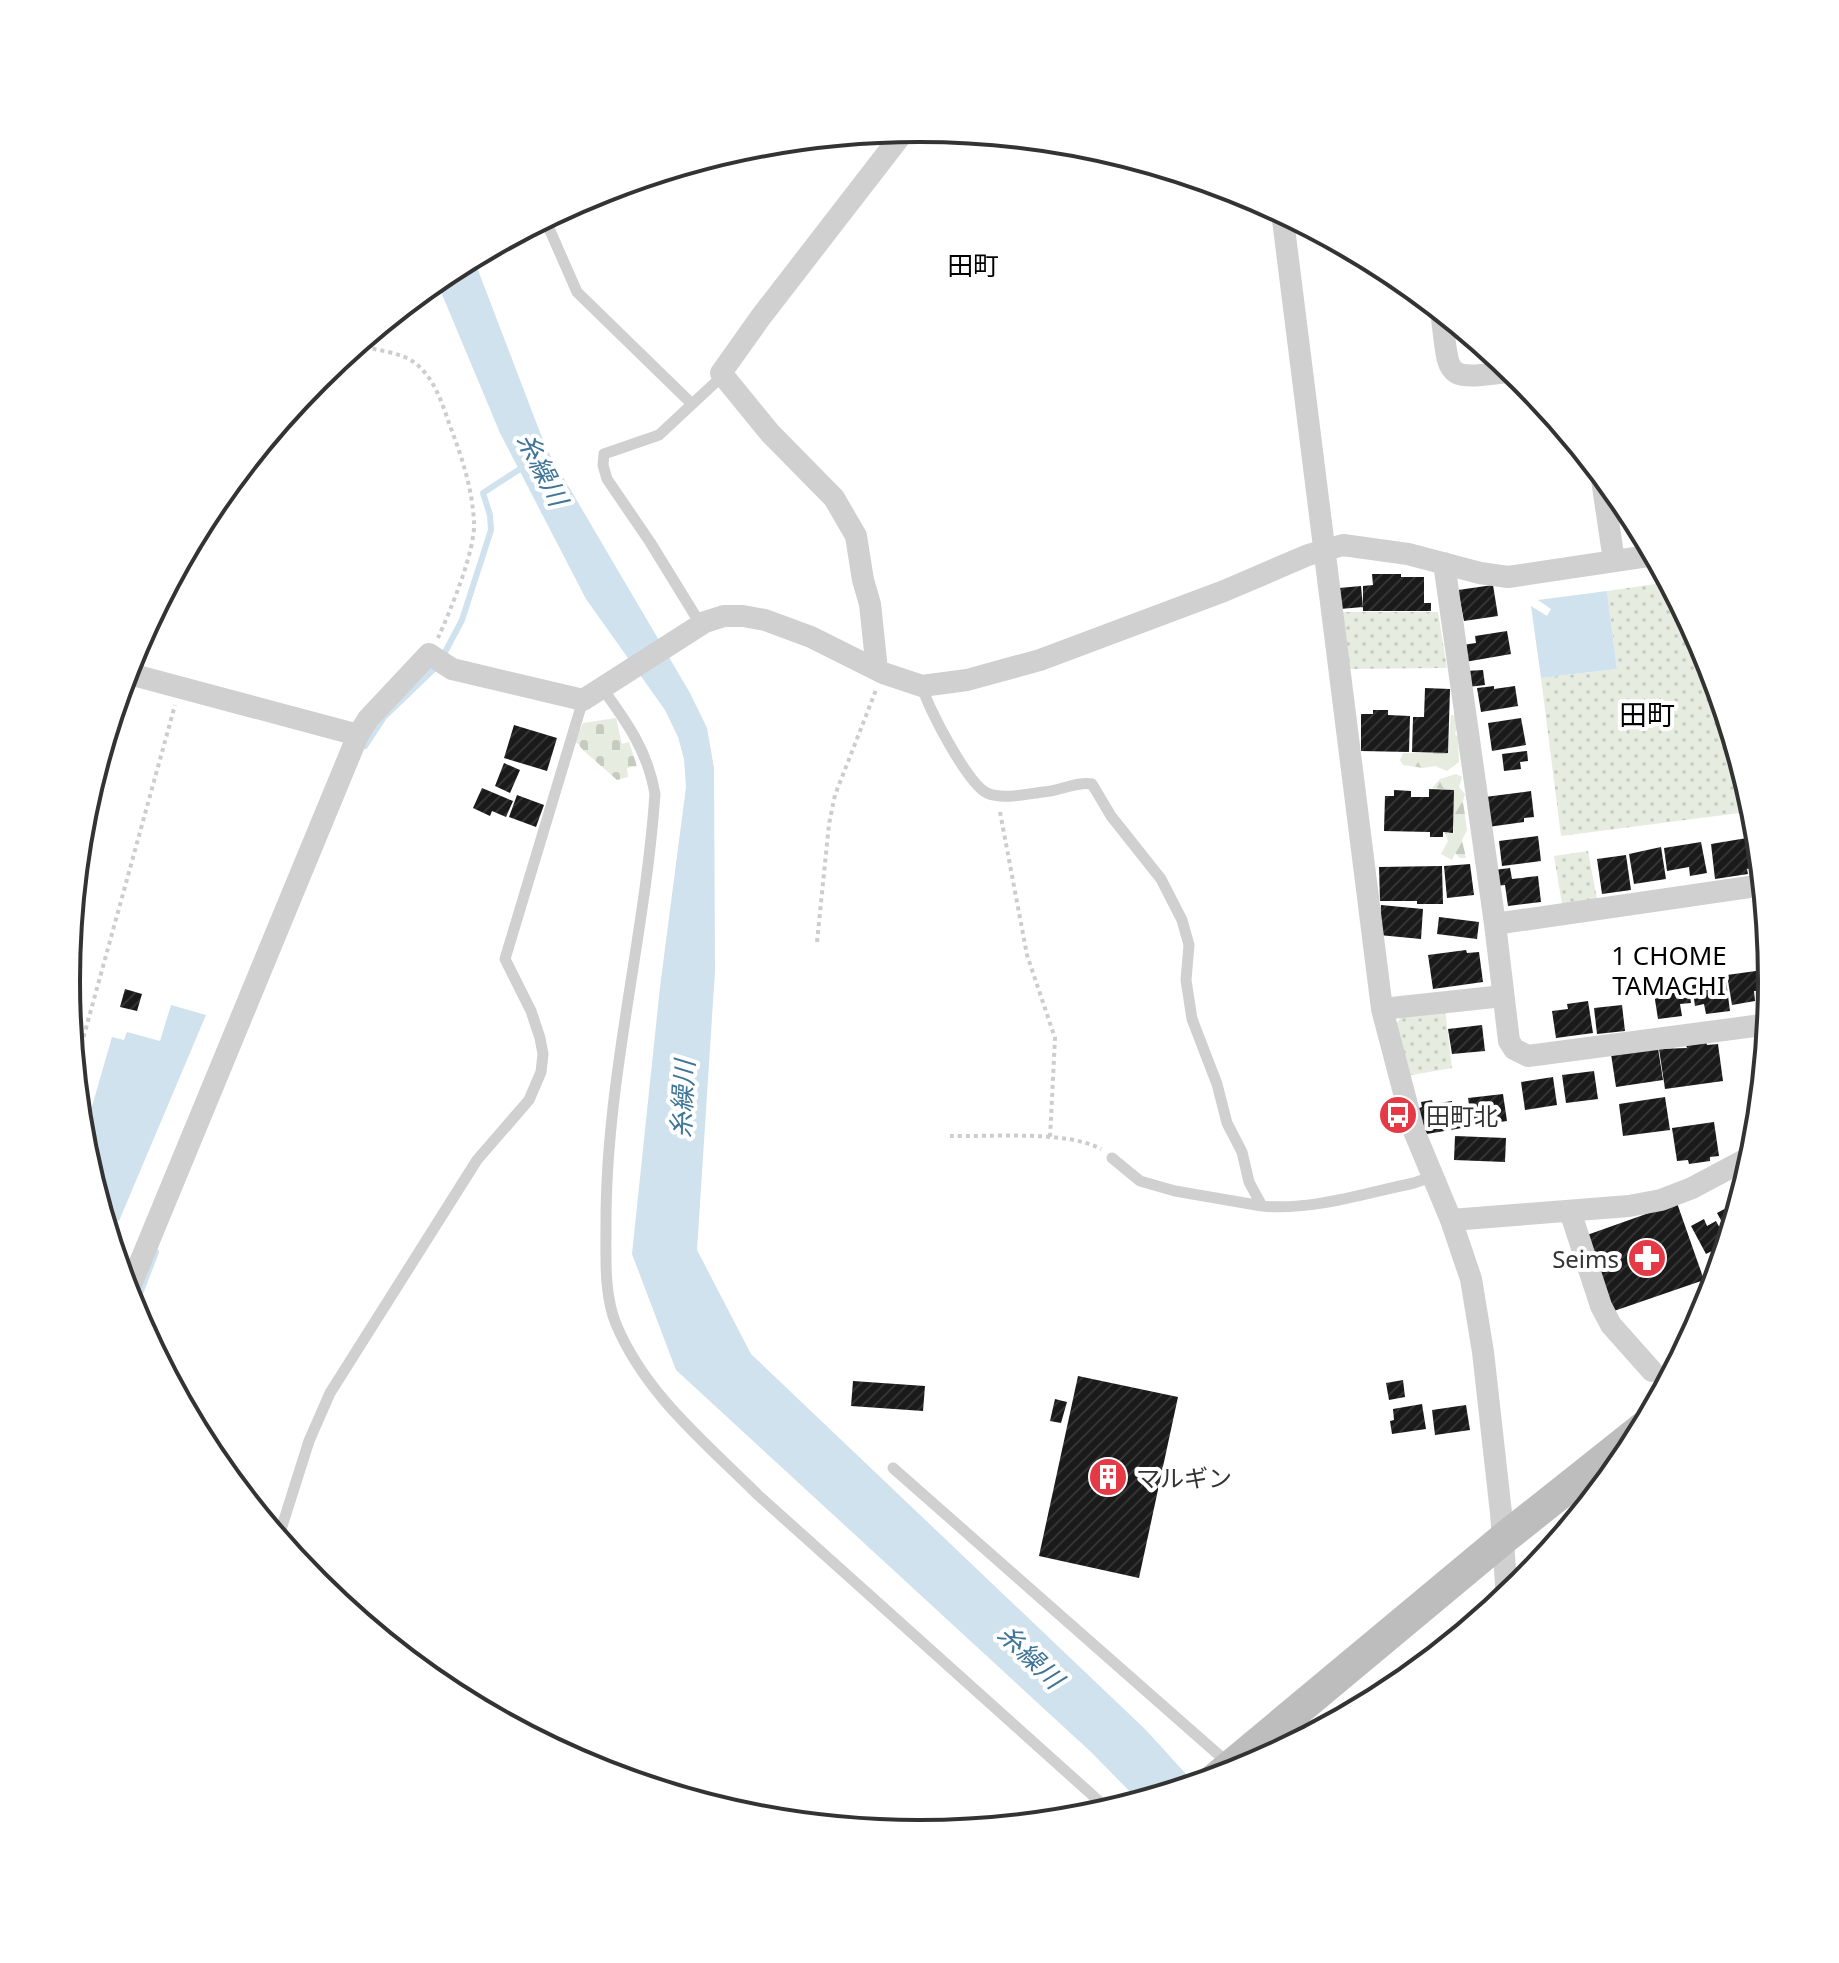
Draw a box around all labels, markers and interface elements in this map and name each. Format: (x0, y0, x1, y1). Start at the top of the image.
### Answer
district label: 田町 (947, 247, 999, 283)
water label: 糸繰川 (509, 426, 578, 515)
district label: 田町 (1619, 695, 1675, 733)
district label: 1 CHOME TAMACHI (1611, 937, 1727, 1003)
water label: 糸繰川 (662, 1056, 702, 1139)
bus stop icon: 田町北 (1377, 1094, 1419, 1136)
place label: 田町北 (1426, 1099, 1498, 1132)
pharmacy icon: Seims (1626, 1237, 1668, 1279)
place label: Seims (1552, 1242, 1619, 1275)
building icon: マルギン (1087, 1456, 1129, 1498)
place label: マルギン (1136, 1461, 1232, 1494)
water label: 糸繰川 (990, 1616, 1074, 1698)

